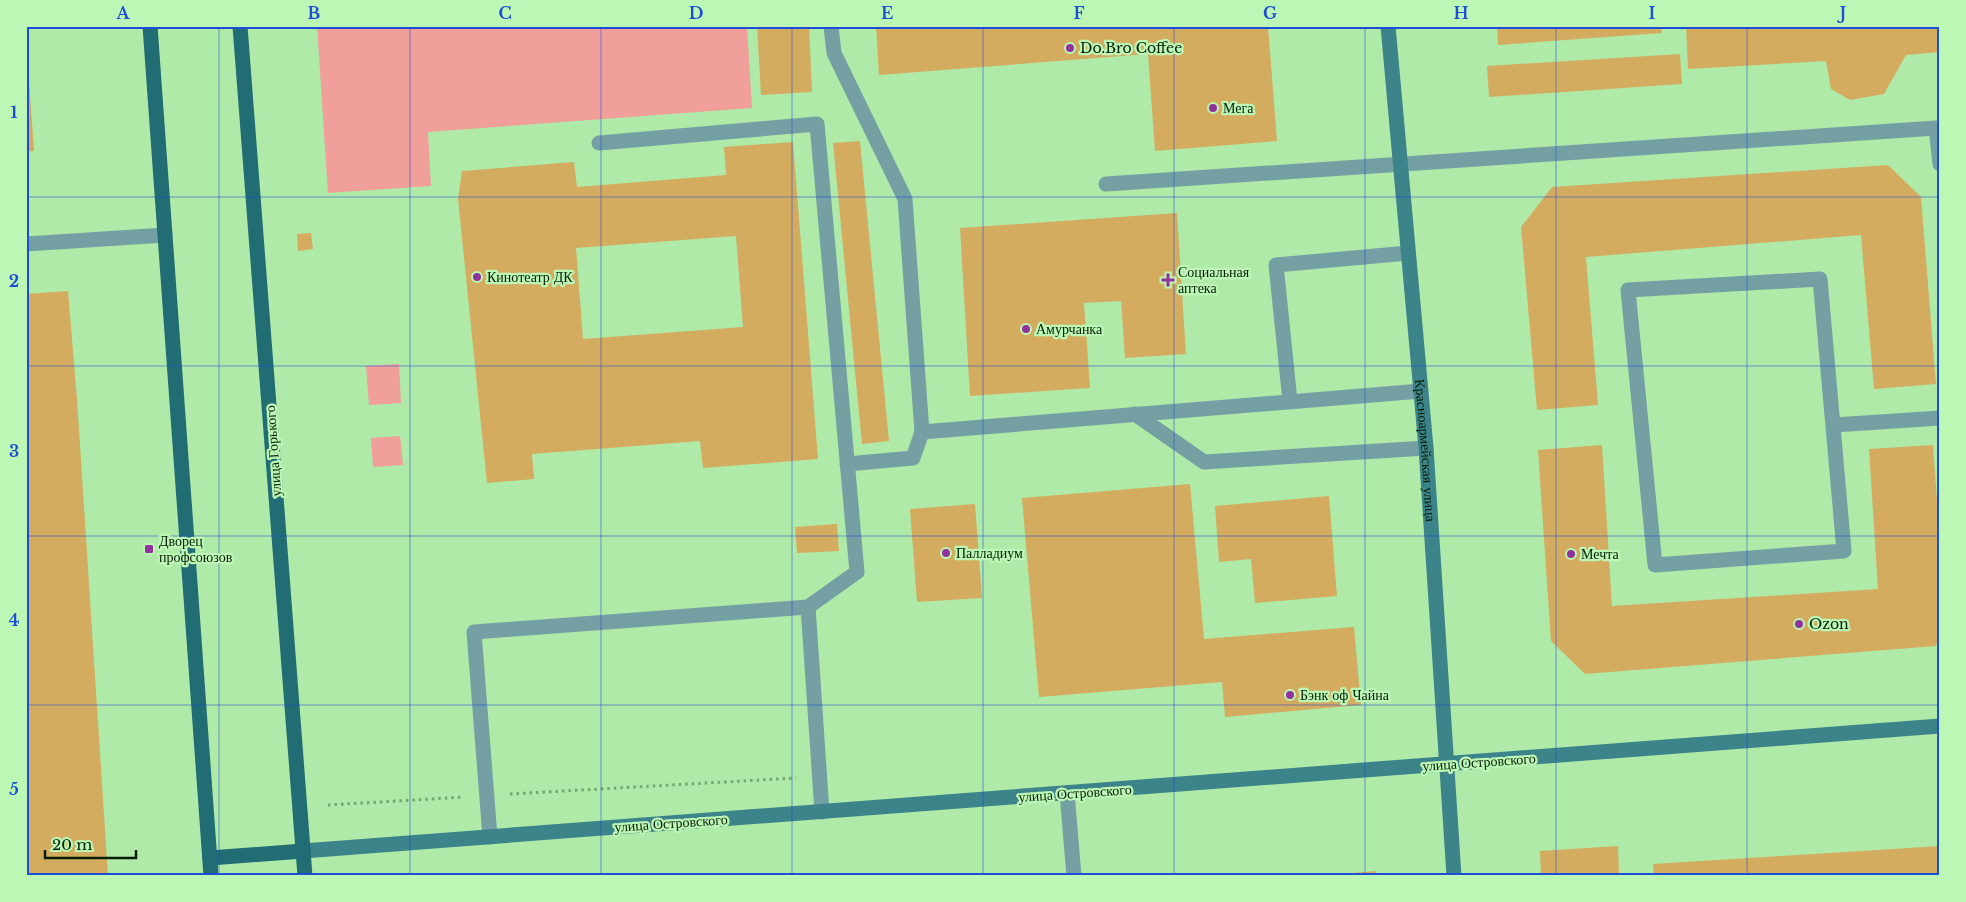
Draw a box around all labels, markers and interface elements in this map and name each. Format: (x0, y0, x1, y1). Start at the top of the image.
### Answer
text: A (116, 3, 131, 23)
text: B (308, 3, 321, 23)
text: C (498, 3, 512, 23)
text: D (689, 3, 703, 23)
text: E (881, 3, 893, 23)
text: F (1073, 3, 1085, 23)
text: G (1263, 3, 1277, 23)
text: H (1453, 3, 1469, 23)
text: I (1649, 3, 1656, 23)
text: J (1837, 3, 1846, 23)
place label: Do.Bro Coffee (1080, 39, 1182, 57)
marker: Do.Bro Coffee (1064, 42, 1076, 54)
place label: Мега (1223, 99, 1254, 117)
text: 1 (11, 102, 18, 122)
marker: Мега (1207, 102, 1219, 114)
place label: Социальная аптека (1178, 263, 1250, 297)
place label: Кинотеатр ДК (487, 268, 573, 286)
text: 2 (9, 271, 19, 291)
marker: Кинотеатр ДК (471, 271, 483, 283)
marker: Социальная аптека (1162, 274, 1174, 286)
place label: Амурчанка (1036, 320, 1103, 338)
marker: Амурчанка (1020, 323, 1032, 335)
street label: Красноармейская улица (1411, 378, 1440, 523)
street label: улица Горького (261, 405, 285, 497)
text: 3 (9, 441, 19, 461)
place label: Дворец профсоюзов (159, 532, 233, 566)
marker: Дворец профсоюзов (143, 543, 155, 555)
place label: Палладиум (956, 544, 1023, 562)
place label: Мечта (1581, 545, 1619, 563)
marker: Палладиум (940, 547, 952, 559)
marker: Мечта (1565, 548, 1577, 560)
text: 4 (9, 610, 19, 630)
place label: Ozon (1809, 615, 1849, 633)
marker: Ozon (1793, 618, 1805, 630)
place label: Бэнк оф Чайна (1300, 686, 1390, 704)
marker: Бэнк оф Чайна (1284, 689, 1296, 701)
street label: улица Островского (1422, 749, 1536, 775)
text: 5 (9, 779, 19, 799)
street label: улица Островского (1018, 780, 1132, 806)
street label: улица Островского (614, 810, 728, 836)
scale bar (45, 827, 136, 859)
text: 20 m (52, 835, 92, 854)

